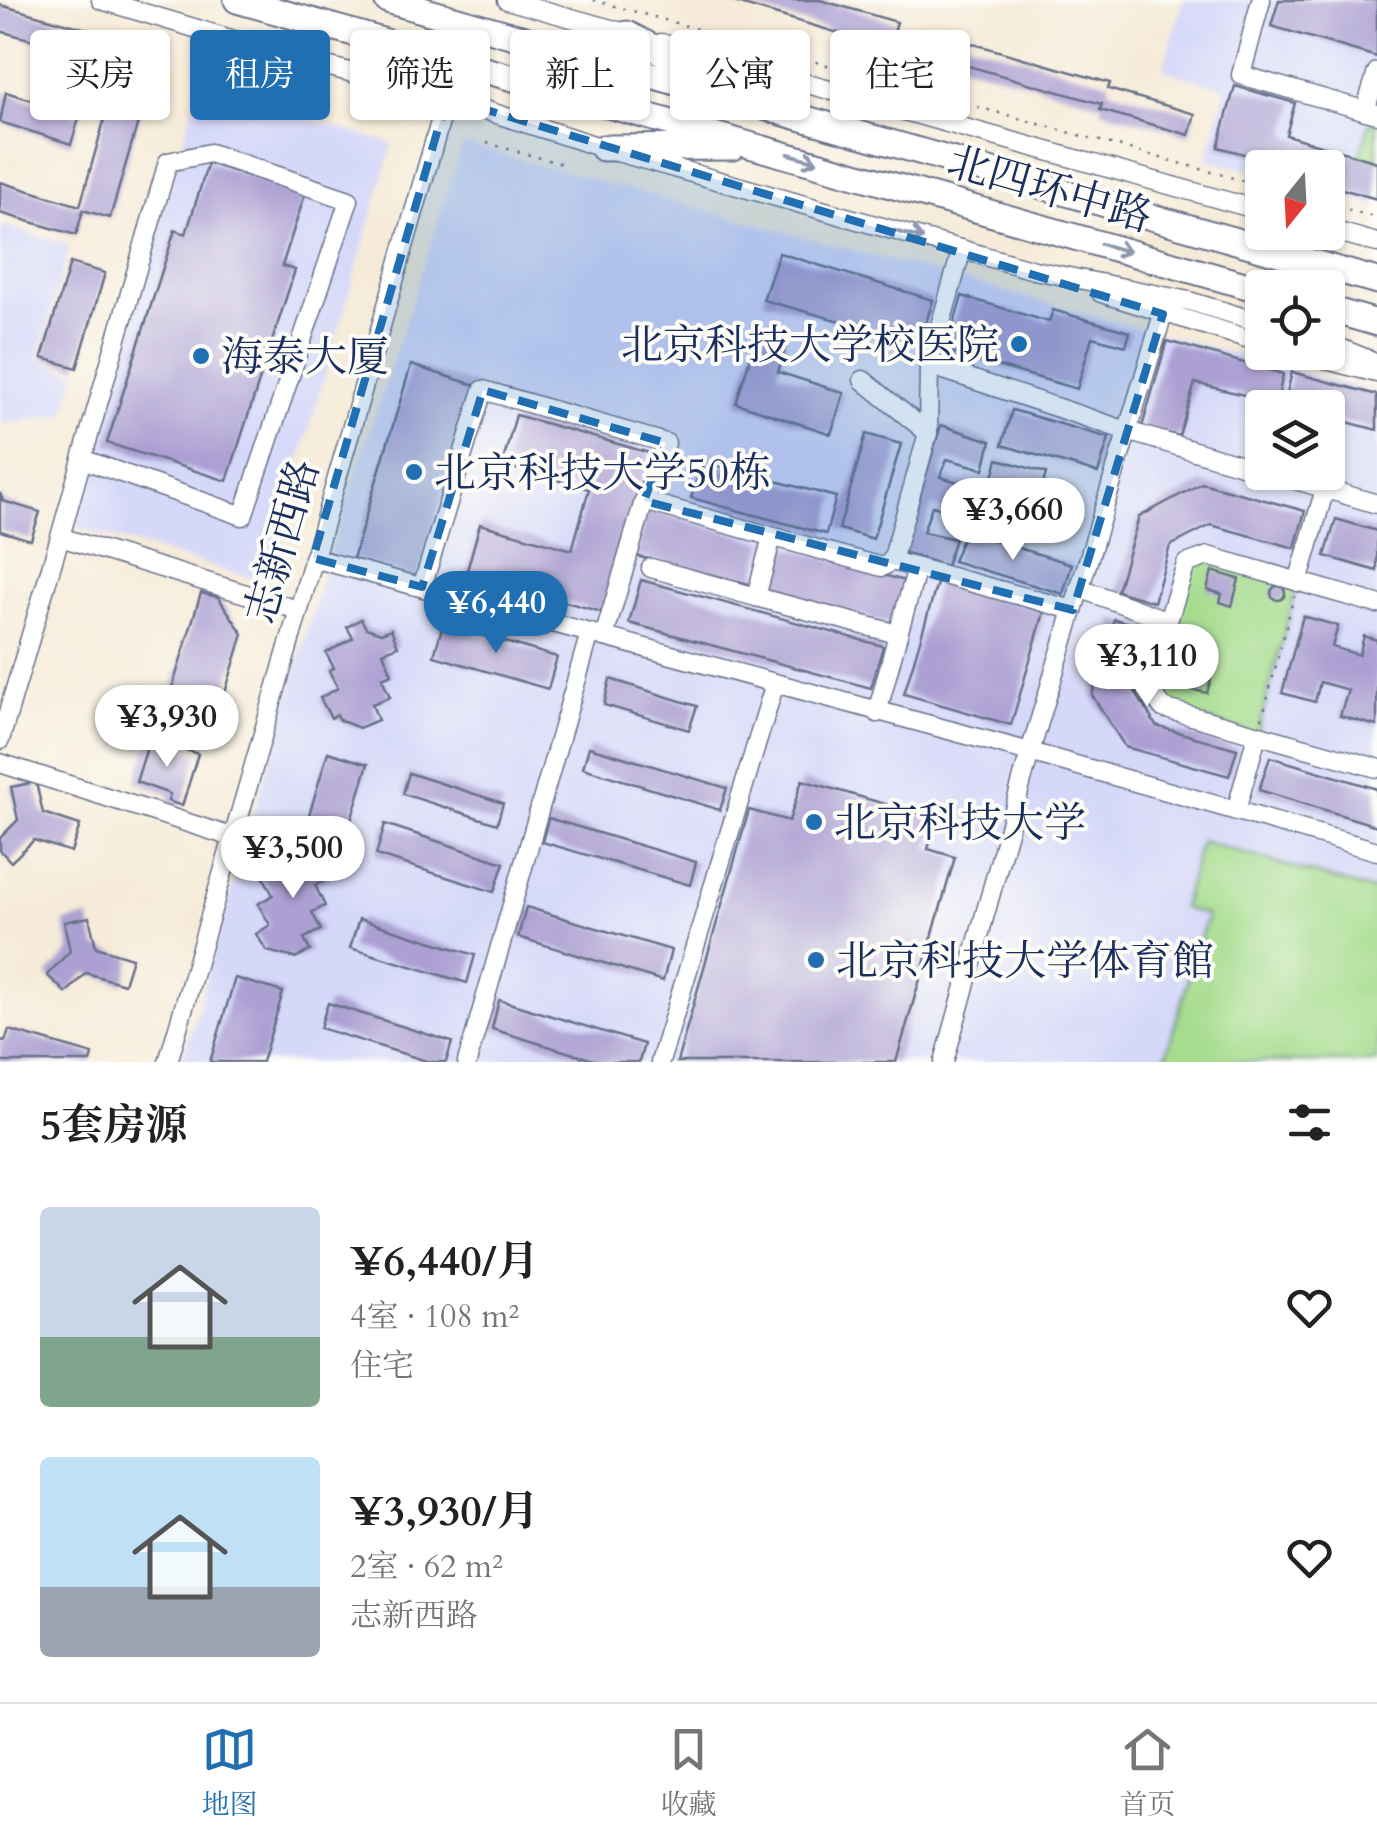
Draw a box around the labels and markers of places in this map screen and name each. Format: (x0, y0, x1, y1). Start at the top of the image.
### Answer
place label: 北京科技大学校医院 (621, 317, 999, 374)
place label: 海泰大厦 (221, 329, 389, 386)
marker: 北京科技大学校医院 (1008, 333, 1030, 355)
marker: 海泰大厦 (190, 345, 212, 367)
place label: 北京科技大学50栋 (434, 445, 771, 502)
marker: 北京科技大学50栋 (403, 461, 425, 483)
pin: ¥3,660 (932, 478, 1094, 563)
pin: ¥6,440 (415, 571, 577, 656)
pin: ¥3,110 (1066, 624, 1228, 709)
pin: ¥3,930 (86, 685, 248, 770)
place label: 北京科技大学 (834, 795, 1086, 852)
marker: 北京科技大学 (803, 811, 825, 833)
pin: ¥3,500 (212, 816, 374, 901)
place label: 北京科技大学体育館 (836, 933, 1214, 990)
marker: 北京科技大学体育館 (805, 949, 827, 971)

